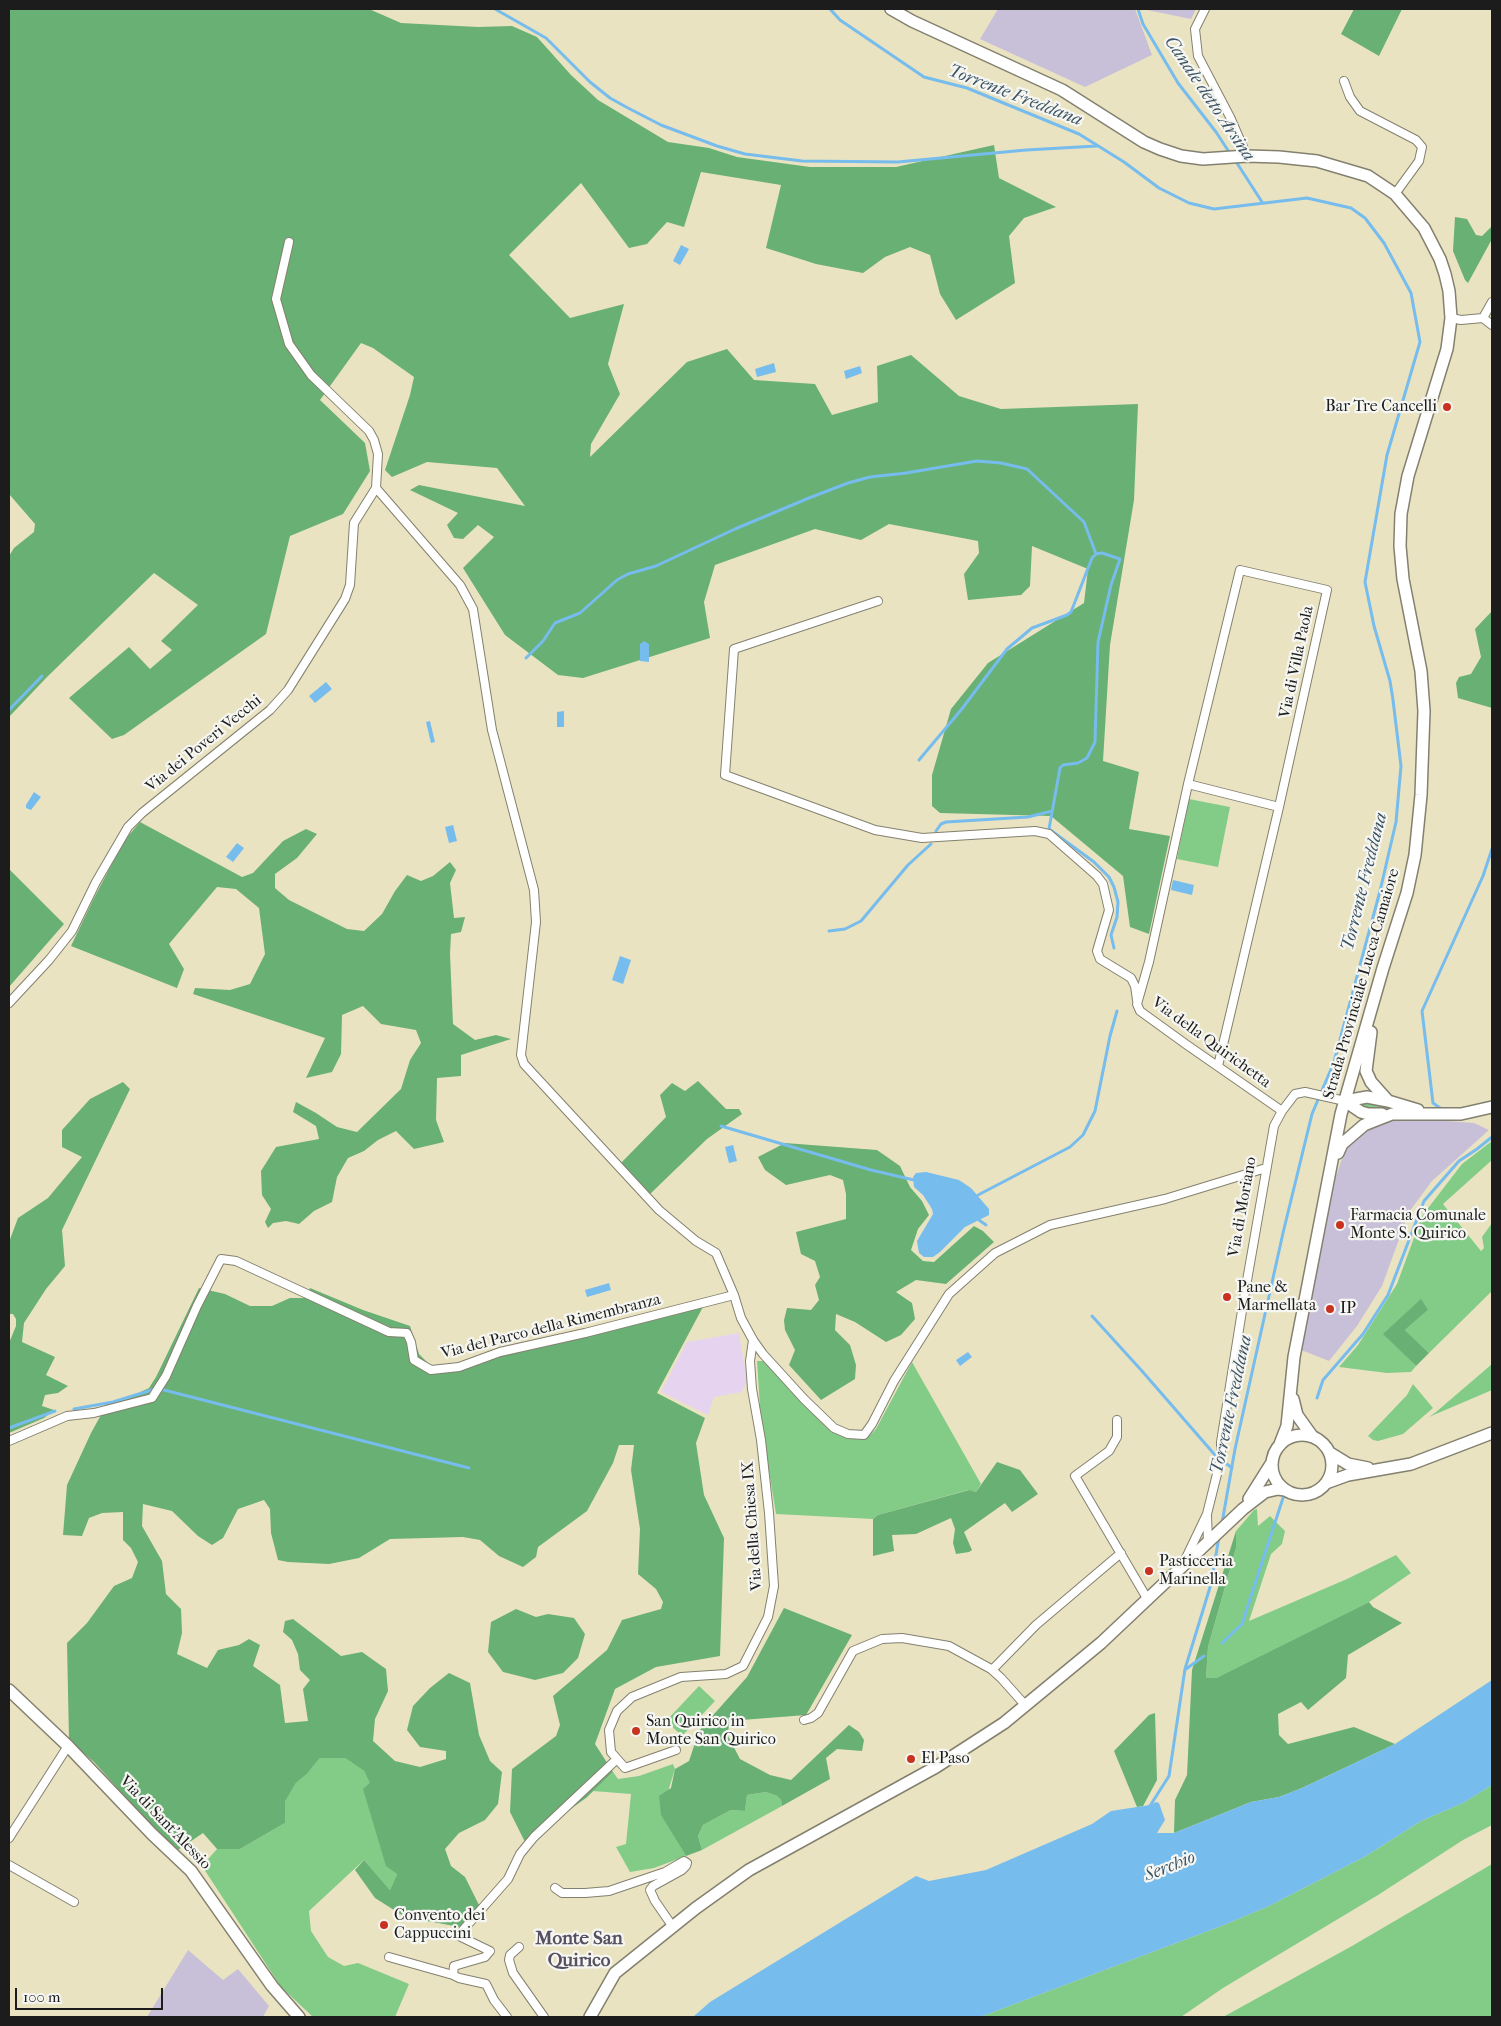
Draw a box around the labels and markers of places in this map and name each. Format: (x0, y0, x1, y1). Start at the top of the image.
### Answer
place label: Bar Tre Cancelli (1325, 397, 1437, 417)
marker: Bar Tre Cancelli (1441, 401, 1453, 413)
place label: Farmacia Comunale Monte S. Quirico (1350, 1206, 1486, 1244)
marker: Farmacia Comunale Monte S. Quirico (1334, 1219, 1346, 1231)
place label: Pane & Marmellata (1237, 1278, 1316, 1316)
marker: Pane & Marmellata (1221, 1291, 1233, 1303)
place label: IP (1340, 1299, 1356, 1319)
marker: IP (1324, 1303, 1336, 1315)
place label: Pasticceria Marinella (1159, 1552, 1233, 1590)
marker: Pasticceria Marinella (1143, 1565, 1155, 1577)
place label: San Quirico in Monte San Quirico (646, 1712, 776, 1750)
marker: San Quirico in Monte San Quirico (630, 1725, 642, 1737)
place label: El Paso (921, 1749, 970, 1769)
marker: El Paso (905, 1753, 917, 1765)
place label: Convento dei Cappuccini (394, 1906, 485, 1944)
marker: Convento dei Cappuccini (378, 1919, 390, 1931)

